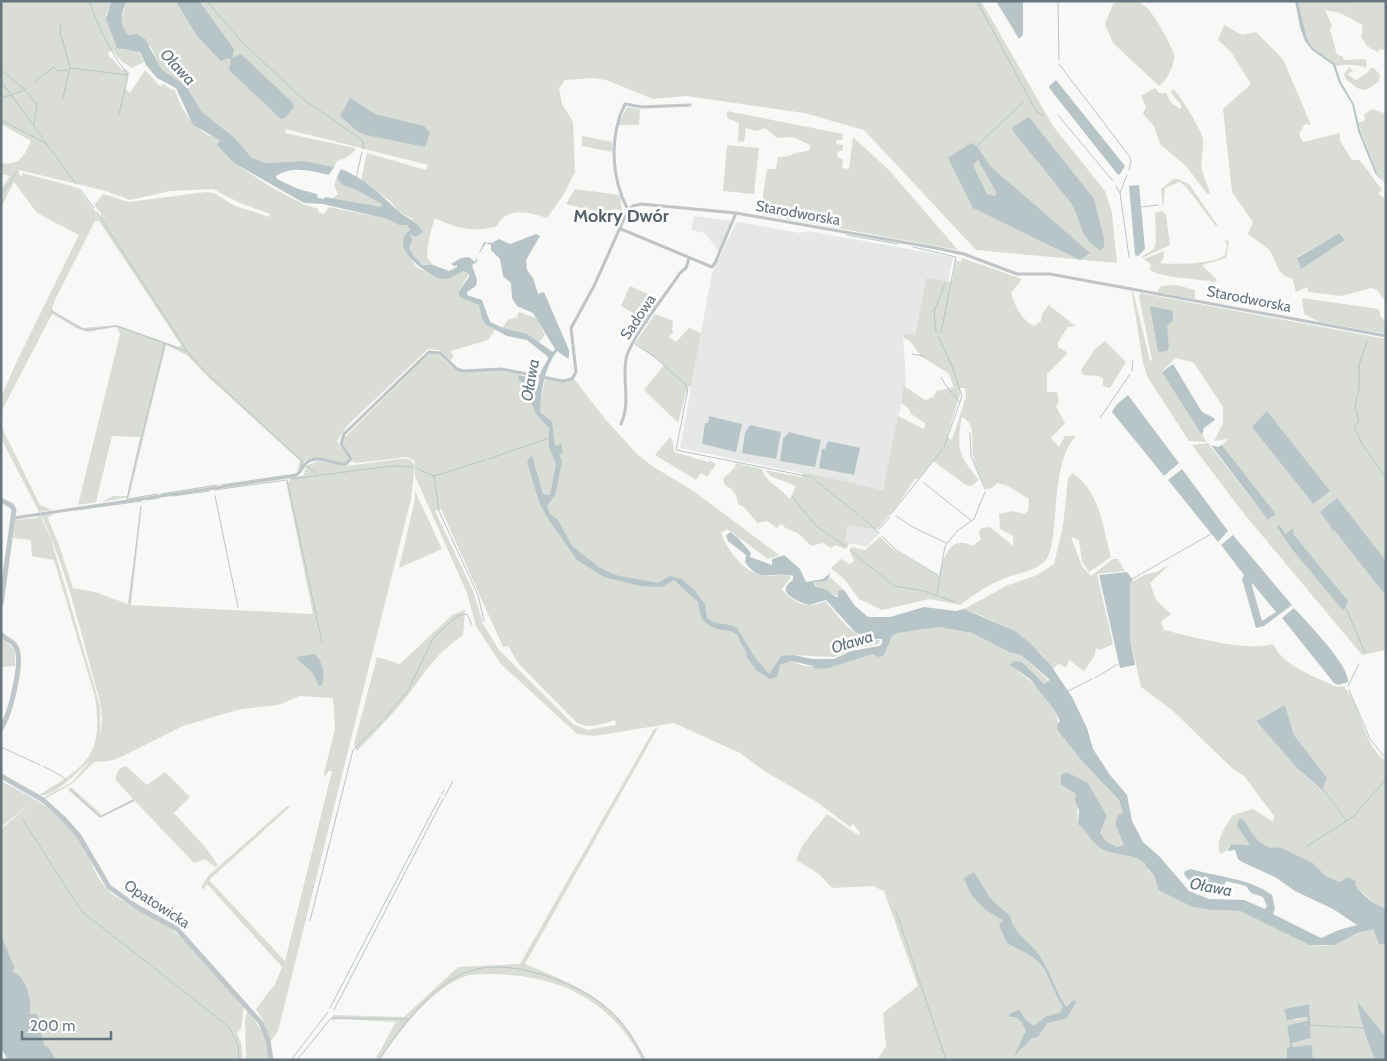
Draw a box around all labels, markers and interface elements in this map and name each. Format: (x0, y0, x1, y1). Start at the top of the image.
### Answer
water label: Oława (156, 45, 200, 89)
street label: Starodworska (754, 197, 843, 229)
district label: Mokry Dwór (573, 205, 669, 227)
street label: Starodworska (1205, 282, 1294, 316)
street label: Sadowa (616, 290, 660, 343)
water label: Oława (517, 357, 543, 403)
water label: Oława (829, 627, 875, 657)
water label: Oława (1188, 874, 1234, 900)
street label: Opatowicka (121, 876, 194, 932)
scale bar (22, 1008, 111, 1040)
text: 200 m (30, 1017, 75, 1035)

